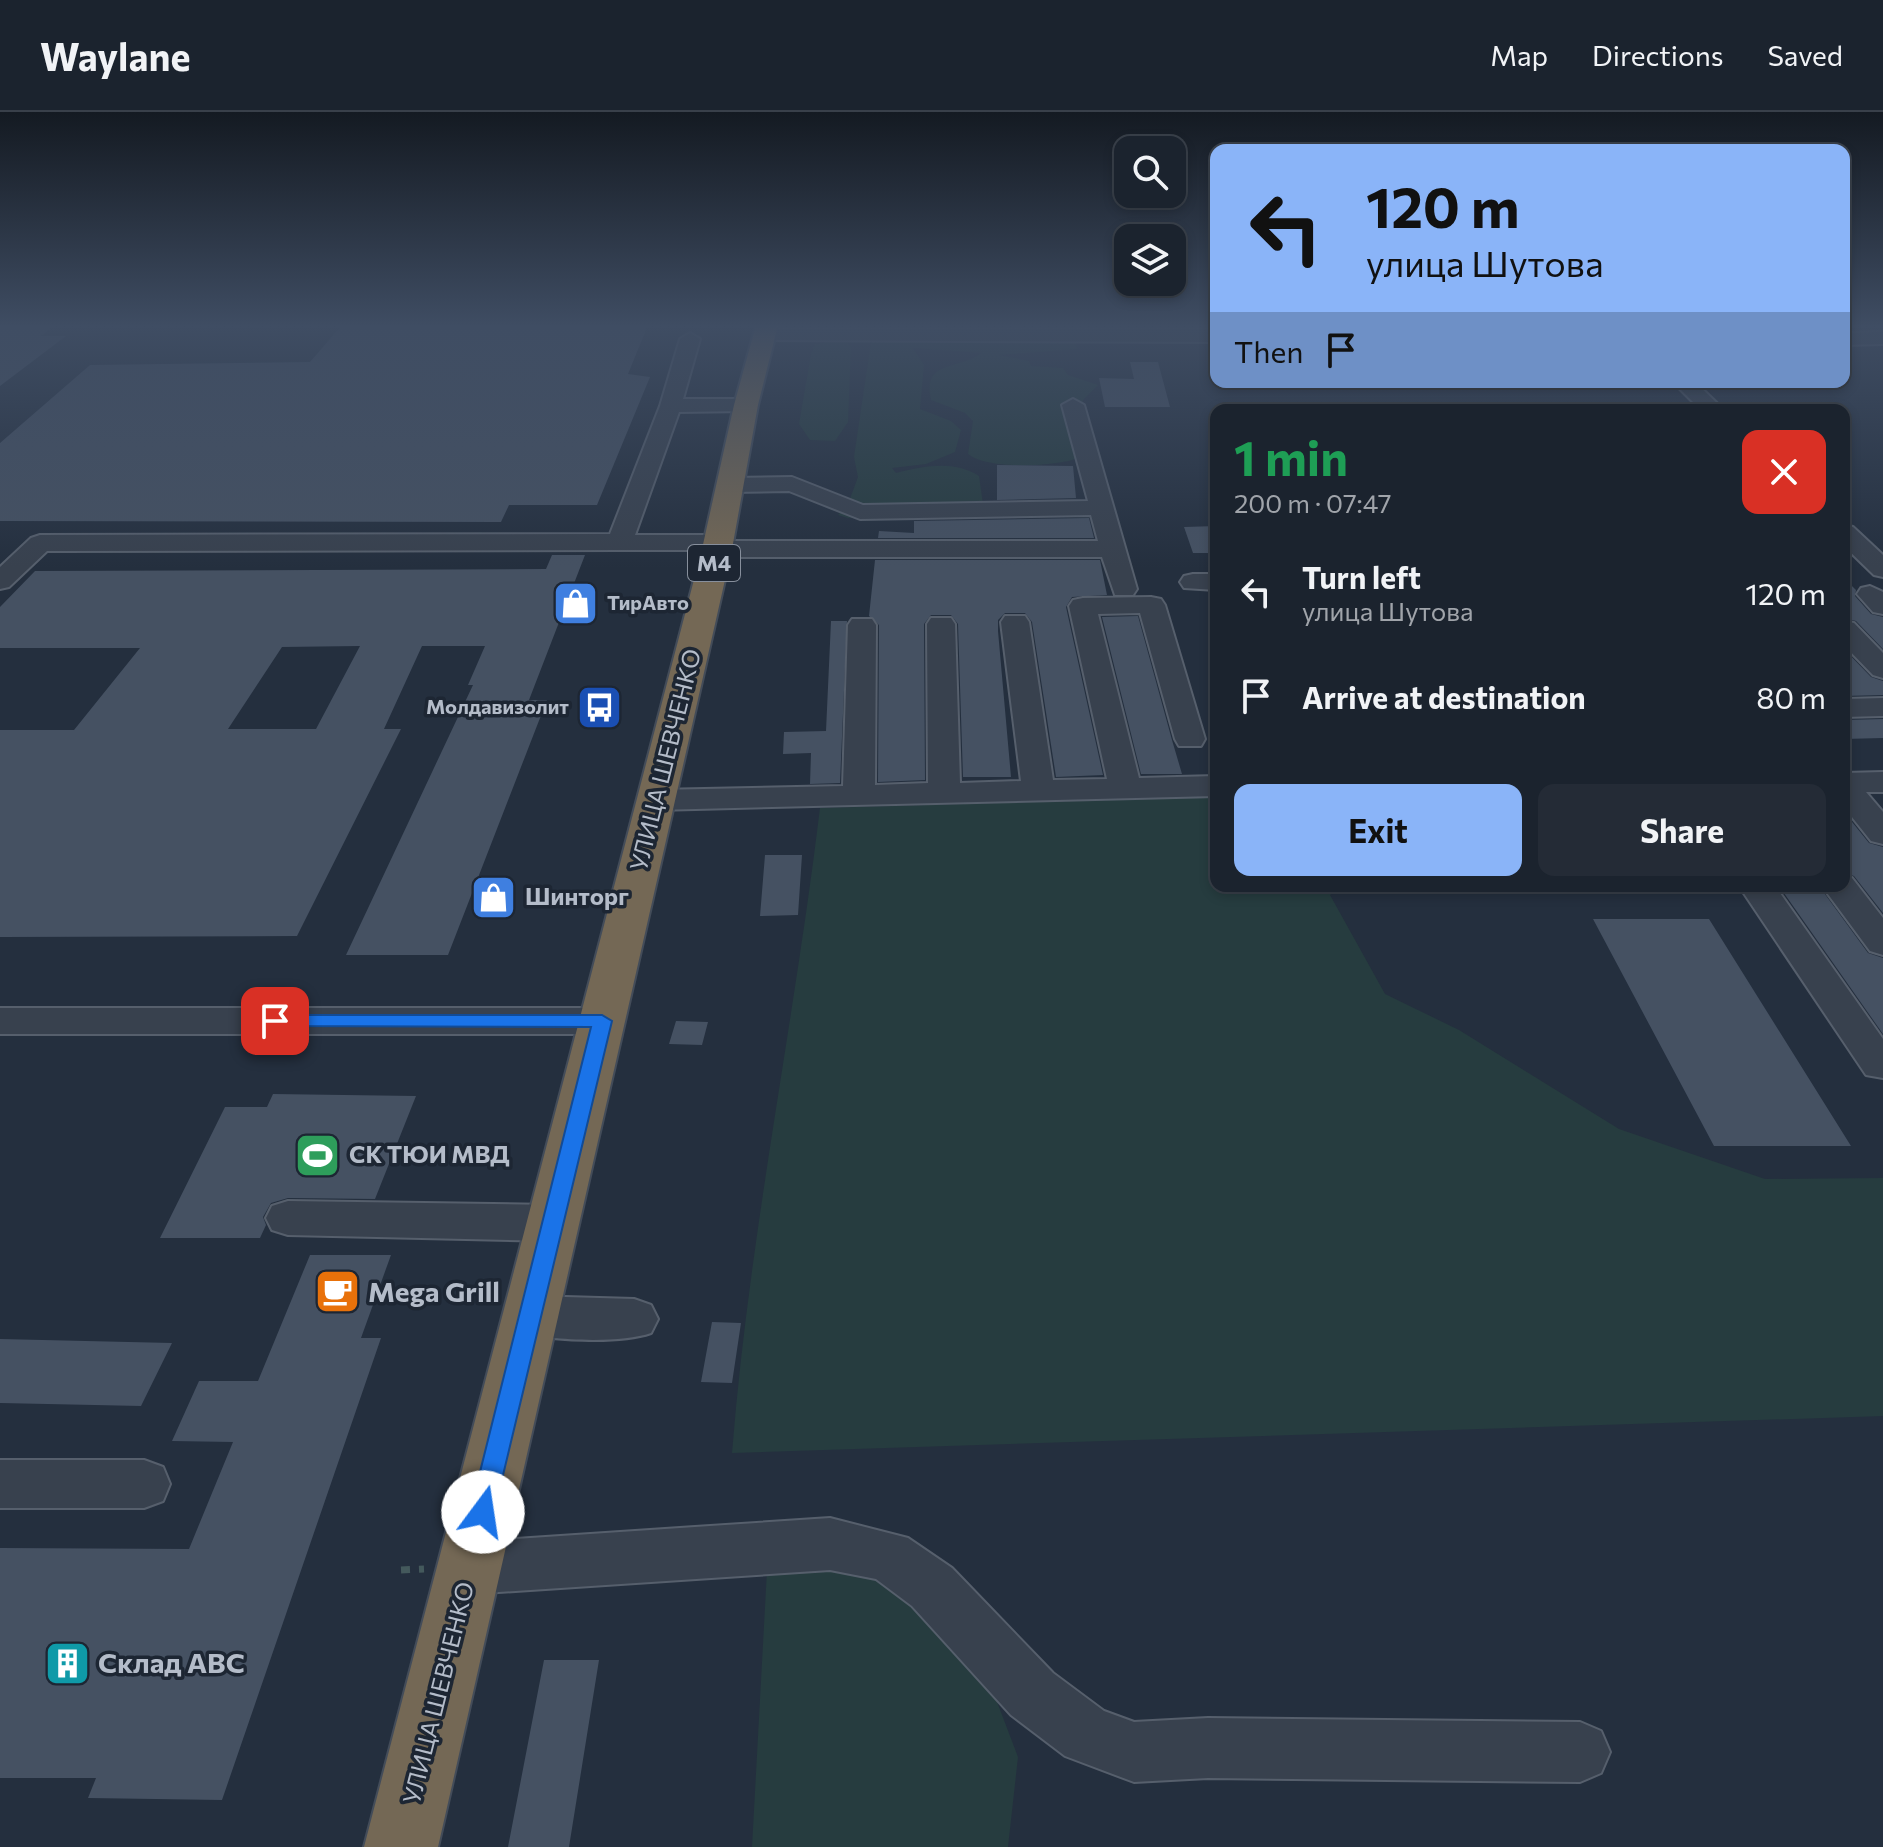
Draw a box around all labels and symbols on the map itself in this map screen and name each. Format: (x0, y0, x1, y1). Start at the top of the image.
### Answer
road number: M4 (688, 545, 740, 581)
shop icon: ТирАвто (552, 579, 600, 627)
place label: ТирАвто (607, 590, 689, 614)
street label: УЛИЦА ШЕВЧЕНКО (623, 646, 706, 874)
bus stop icon: Молдавизолит (576, 683, 624, 731)
place label: Молдавизолит (426, 694, 569, 718)
shop icon: Шинторг (470, 873, 518, 921)
place label: Шинторг (525, 881, 629, 910)
pin (241, 987, 309, 1055)
sports icon: СК ТЮИ МВД (294, 1131, 342, 1179)
place label: СК ТЮИ МВД (349, 1139, 510, 1168)
cafe icon: Mega Grill (313, 1268, 361, 1316)
place label: Mega Grill (368, 1274, 500, 1308)
position arrow (441, 1470, 525, 1554)
street label: УЛИЦА ШЕВЧЕНКО (396, 1579, 479, 1807)
building icon: Склад АВС (43, 1639, 91, 1687)
place label: Склад АВС (98, 1645, 245, 1679)

